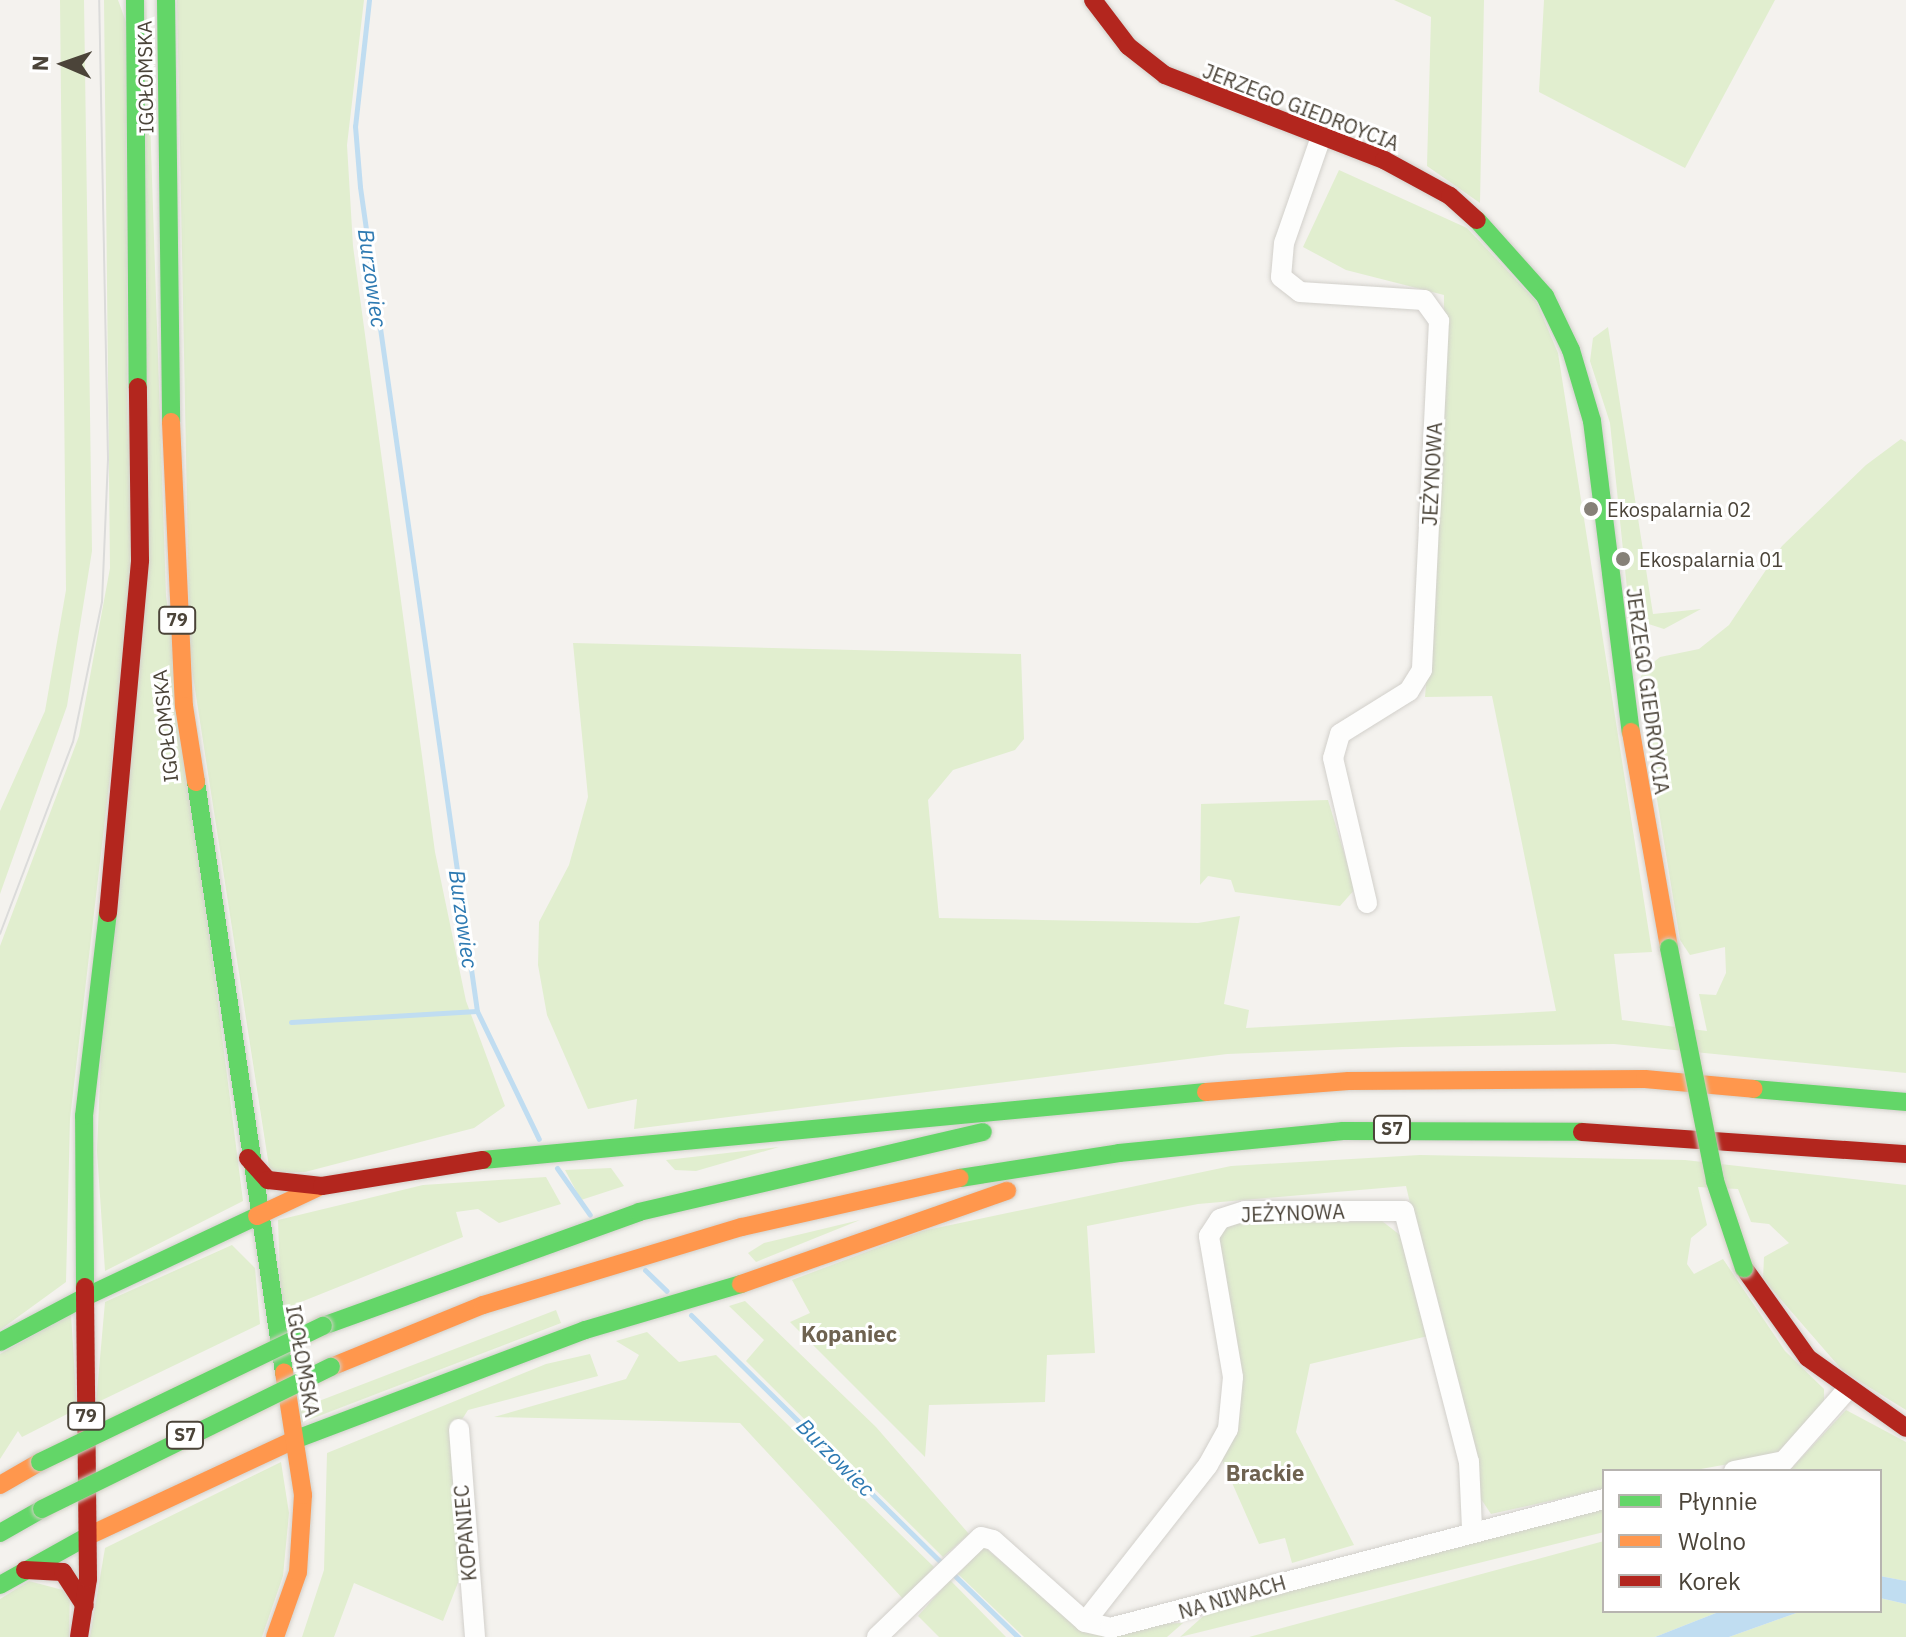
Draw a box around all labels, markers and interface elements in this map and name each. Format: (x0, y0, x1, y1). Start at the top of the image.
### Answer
street label: IGOŁOMSKA (132, 20, 158, 134)
north arrow (24, 24, 104, 104)
text: N (25, 55, 54, 72)
street label: JERZEGO GIEDROYCIA (1199, 58, 1403, 156)
water label: Burzowiec (353, 227, 393, 329)
street label: JEŻYNOWA (1417, 421, 1447, 527)
place label: Ekospalarnia 02 (1607, 497, 1751, 521)
marker: Ekospalarnia 02 (1582, 500, 1600, 518)
place label: Ekospalarnia 01 (1639, 547, 1783, 571)
marker: Ekospalarnia 01 (1614, 550, 1632, 568)
street label: JERZEGO GIEDROYCIA (1622, 586, 1674, 796)
road number: 79 (157, 606, 197, 634)
street label: IGOŁOMSKA (147, 668, 183, 784)
water label: Burzowiec (444, 868, 484, 970)
road number: S7 (1372, 1115, 1412, 1143)
street label: JEŻYNOWA (1241, 1199, 1345, 1227)
street label: IGOŁOMSKA (281, 1303, 325, 1419)
district label: Kopaniec (801, 1321, 897, 1347)
road number: 79 (66, 1402, 106, 1430)
water label: Burzowiec (792, 1413, 880, 1501)
road number: S7 (165, 1421, 205, 1449)
district label: Brackie (1226, 1460, 1304, 1486)
legend (1602, 1469, 1882, 1613)
street label: KOPANIEC (449, 1484, 481, 1582)
text: Płynnie (1678, 1485, 1757, 1517)
text: Wolno (1678, 1525, 1746, 1557)
text: Korek (1678, 1565, 1741, 1597)
street label: NA NIWACH (1176, 1570, 1288, 1624)

